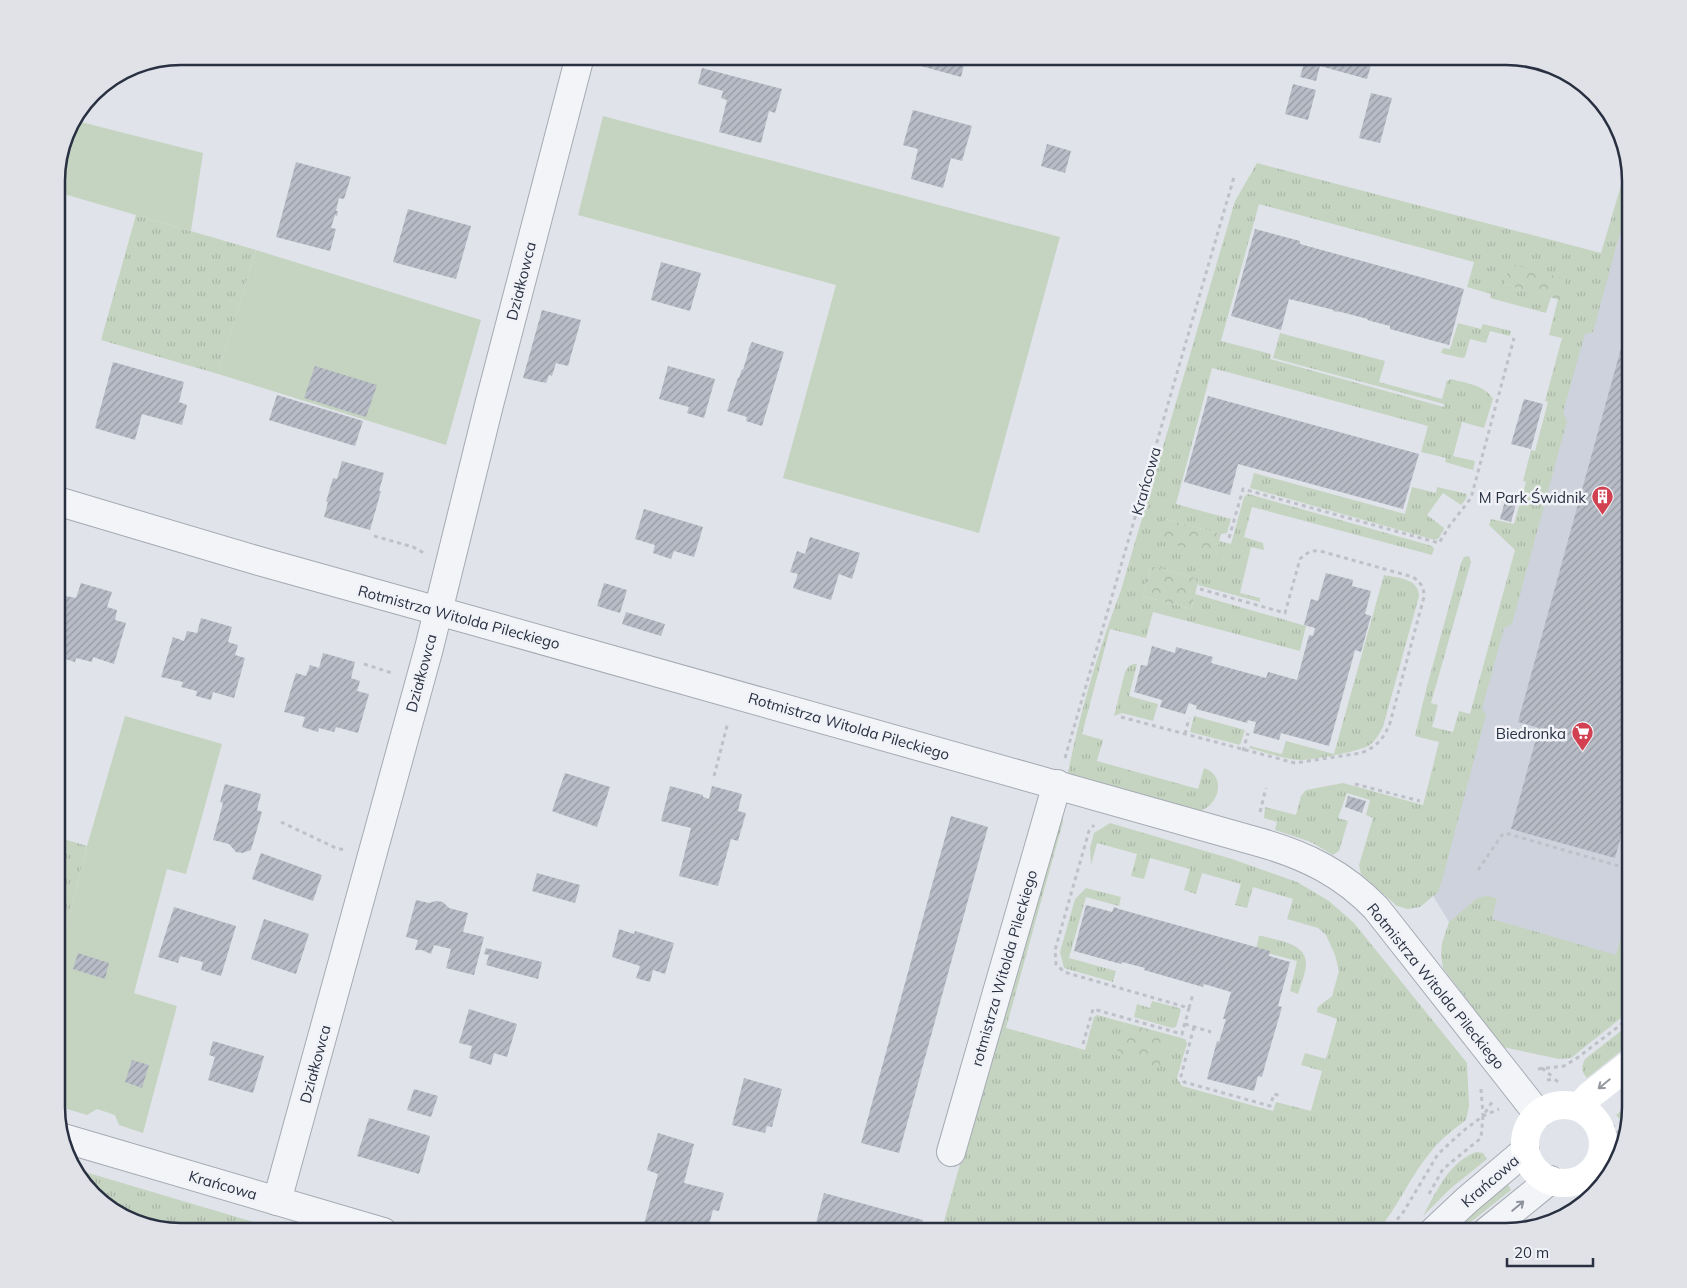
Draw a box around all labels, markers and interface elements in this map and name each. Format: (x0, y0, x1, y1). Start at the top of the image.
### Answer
street label: Działkowca (502, 240, 540, 322)
street label: Krańcowa (1127, 445, 1165, 517)
building icon: M Park Świdnik (1590, 485, 1614, 516)
place label: M Park Świdnik (1479, 488, 1586, 507)
street label: Rotmistrza Witolda Pileckiego (356, 581, 562, 653)
street label: Działkowca (401, 632, 441, 714)
street label: Rotmistrza Witolda Pileckiego (746, 688, 952, 764)
supermarket icon: Biedronka (1570, 721, 1594, 752)
place label: Biedronka (1496, 724, 1566, 743)
street label: rotmistrza Witolda Pileckiego (967, 868, 1041, 1068)
street label: Rotmistrza Witolda Pileckiego (1363, 899, 1509, 1073)
street label: Działkowca (295, 1023, 335, 1105)
one-way arrow (1598, 1078, 1611, 1089)
street label: Krańcowa (1457, 1151, 1523, 1211)
street label: Krańcowa (187, 1166, 259, 1204)
one-way arrow (1511, 1201, 1524, 1212)
scale bar (1507, 1236, 1593, 1268)
text: 20 m (1514, 1243, 1549, 1262)

